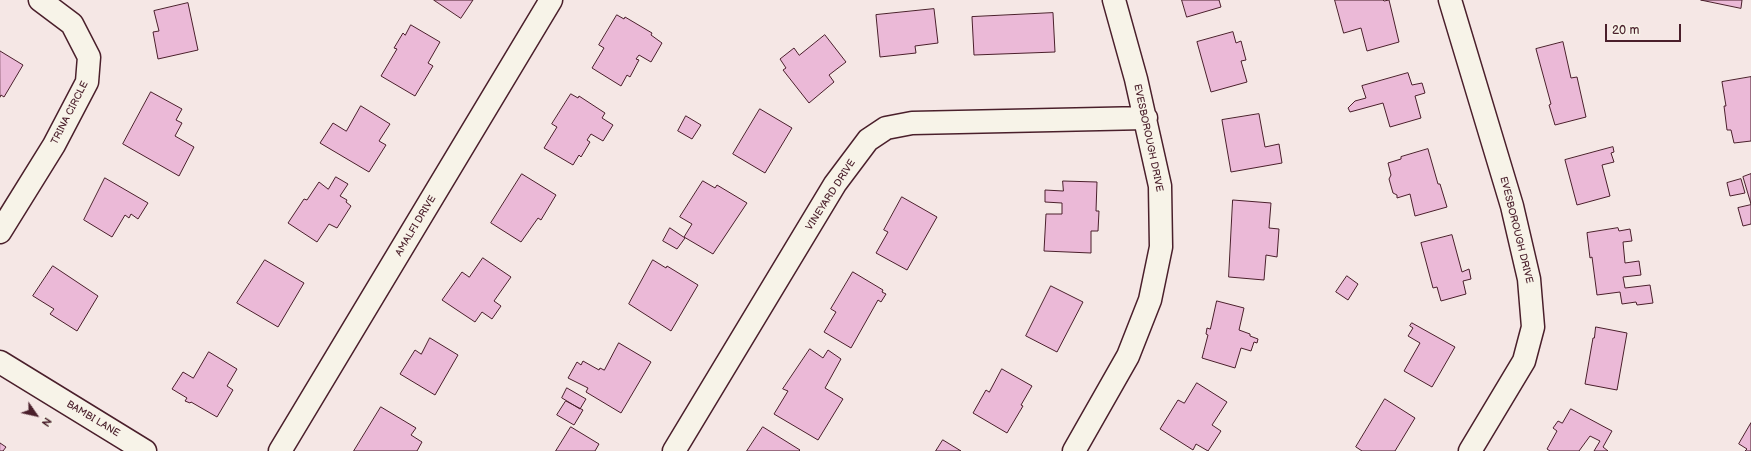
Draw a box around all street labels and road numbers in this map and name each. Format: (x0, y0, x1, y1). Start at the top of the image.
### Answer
street label: TRINA CIRCLE (49, 79, 91, 147)
street label: EVESBOROUGH DRIVE (1131, 83, 1165, 193)
street label: VINEYARD DRIVE (804, 157, 858, 233)
street label: EVESBOROUGH DRIVE (1497, 175, 1535, 285)
street label: AMALFI DRIVE (393, 193, 439, 259)
street label: BAMBI LANE (64, 398, 122, 440)

